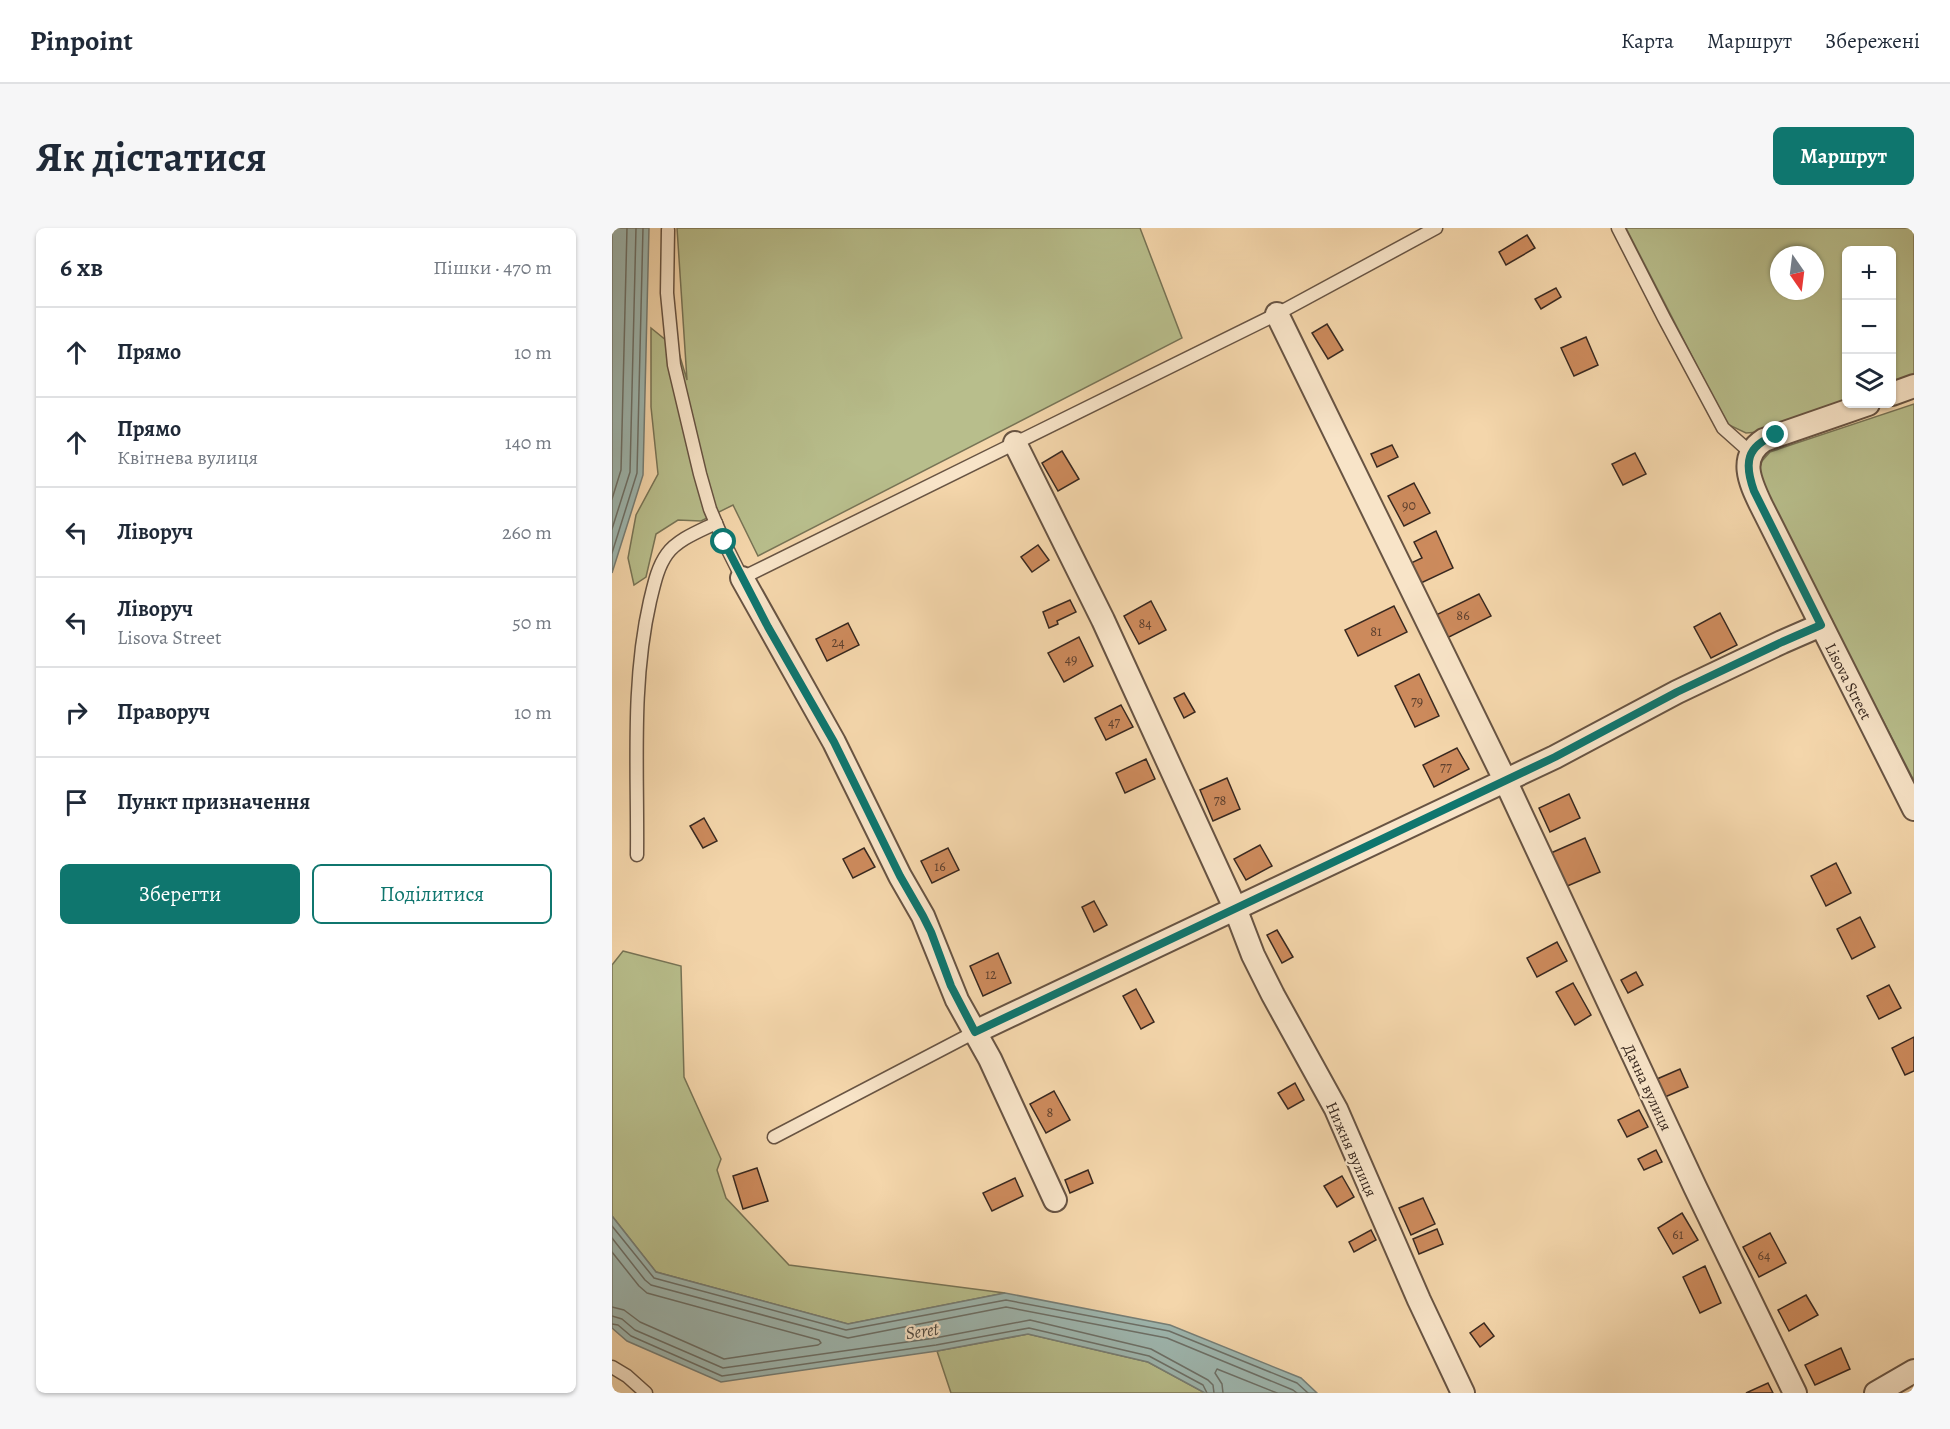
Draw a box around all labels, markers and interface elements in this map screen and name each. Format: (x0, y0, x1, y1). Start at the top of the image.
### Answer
text: Pinpoint (30, 22, 133, 60)
text: Карта (1621, 27, 1674, 55)
text: Маршрут (1707, 27, 1792, 55)
text: Збережені (1825, 27, 1920, 55)
button: Маршрут (1773, 127, 1914, 185)
text: Як дістатися (36, 128, 267, 185)
north arrow (1770, 246, 1824, 300)
map controls (1842, 246, 1896, 408)
button: + (1842, 246, 1896, 300)
text: 6 хв (60, 250, 103, 285)
text: Пішки · 470 m (433, 254, 552, 281)
button: − (1842, 300, 1896, 354)
icon: ahead (60, 336, 93, 369)
text: Прямо (117, 337, 181, 367)
text: 10 m (514, 339, 552, 366)
button: layers (1842, 354, 1896, 408)
text: Прямо (117, 414, 181, 444)
route end (1762, 421, 1788, 447)
icon: ahead (60, 426, 93, 459)
text: 140 m (505, 429, 552, 456)
text: Квітнева вулиця (117, 444, 258, 471)
house number: 90 (1402, 496, 1416, 515)
icon: left (60, 516, 93, 549)
text: Ліворуч (117, 517, 193, 547)
text: 260 m (502, 519, 552, 546)
route start (710, 528, 736, 554)
text: Ліворуч (117, 594, 193, 624)
icon: left (60, 606, 93, 639)
house number: 86 (1456, 606, 1470, 625)
text: 50 m (512, 609, 552, 636)
house number: 84 (1138, 614, 1152, 633)
house number: 81 (1370, 622, 1382, 641)
text: Lisova Street (117, 624, 222, 651)
house number: 24 (832, 633, 845, 652)
street label: Lisova Street (1819, 639, 1877, 724)
house number: 49 (1065, 650, 1077, 669)
house number: 79 (1411, 692, 1423, 711)
icon: right (60, 696, 93, 729)
text: Праворуч (117, 697, 210, 727)
text: 10 m (514, 699, 552, 726)
house number: 47 (1108, 713, 1120, 732)
house number: 77 (1440, 758, 1452, 777)
icon: arrive (60, 786, 93, 819)
text: Пункт призначення (117, 787, 310, 817)
house number: 78 (1214, 791, 1227, 810)
house number: 16 (934, 857, 946, 876)
button: Зберегти (60, 864, 300, 924)
button: Поділитися (312, 864, 552, 924)
house number: 12 (985, 965, 997, 984)
street label: Дачна вулиця (1617, 1040, 1677, 1135)
street label: Нижня вулиця (1320, 1098, 1382, 1201)
house number: 8 (1047, 1103, 1054, 1122)
house number: 61 (1672, 1225, 1684, 1244)
house number: 64 (1758, 1246, 1770, 1265)
water label: Seret (904, 1317, 941, 1345)

